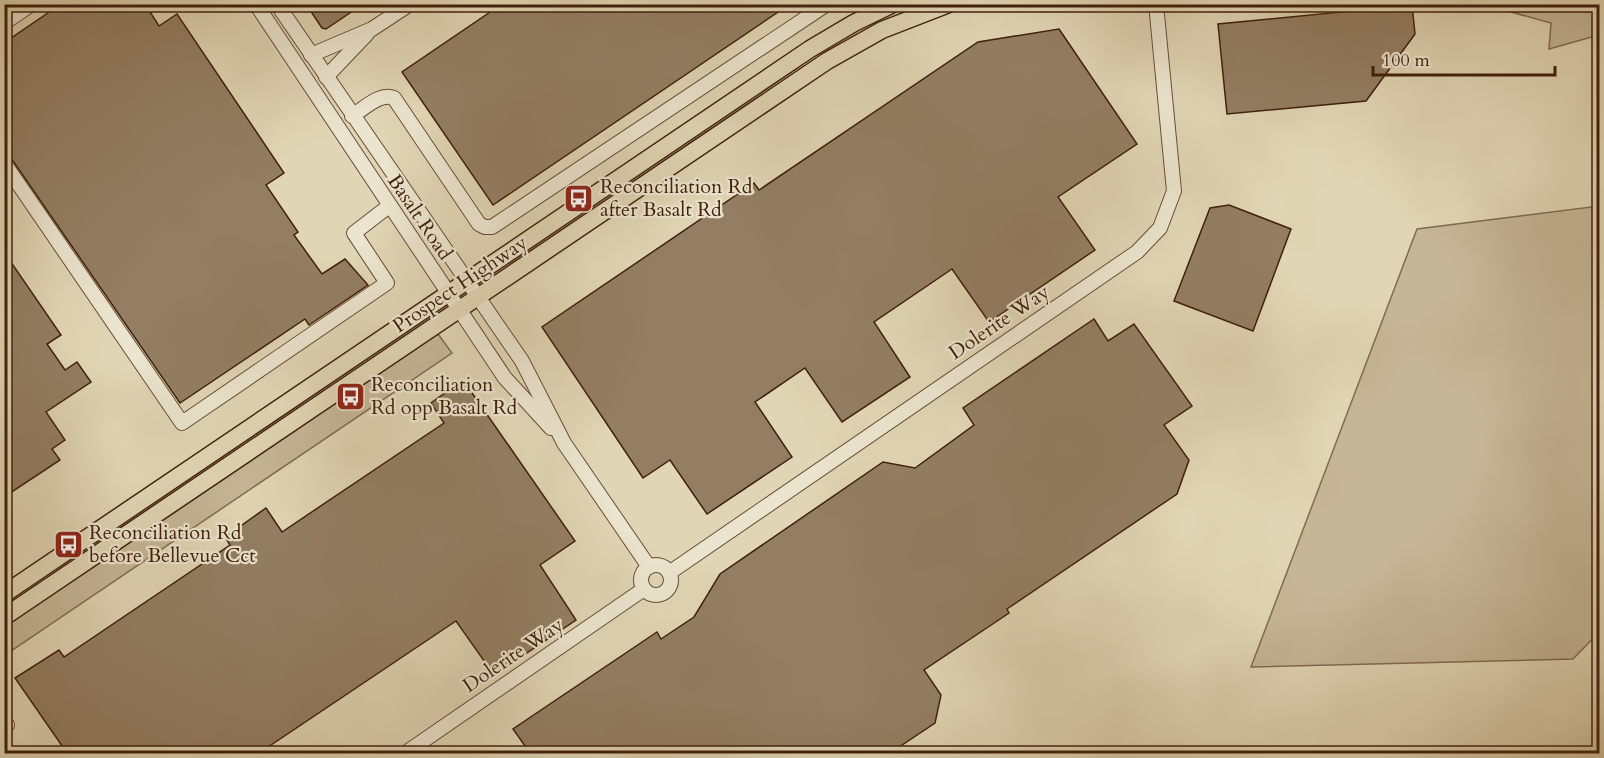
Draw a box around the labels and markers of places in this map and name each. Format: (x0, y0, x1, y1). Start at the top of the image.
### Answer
place label: Reconciliation Rd after Basalt Rd (600, 173, 753, 223)
bus stop icon: Reconciliation Rd after Basalt Rd (563, 182, 595, 214)
place label: Reconciliation Rd opp Basalt Rd (371, 371, 518, 421)
bus stop icon: Reconciliation Rd opp Basalt Rd (334, 380, 366, 412)
place label: Reconciliation Rd before Bellevue Cct (89, 519, 256, 569)
bus stop icon: Reconciliation Rd before Bellevue Cct (52, 528, 84, 560)

